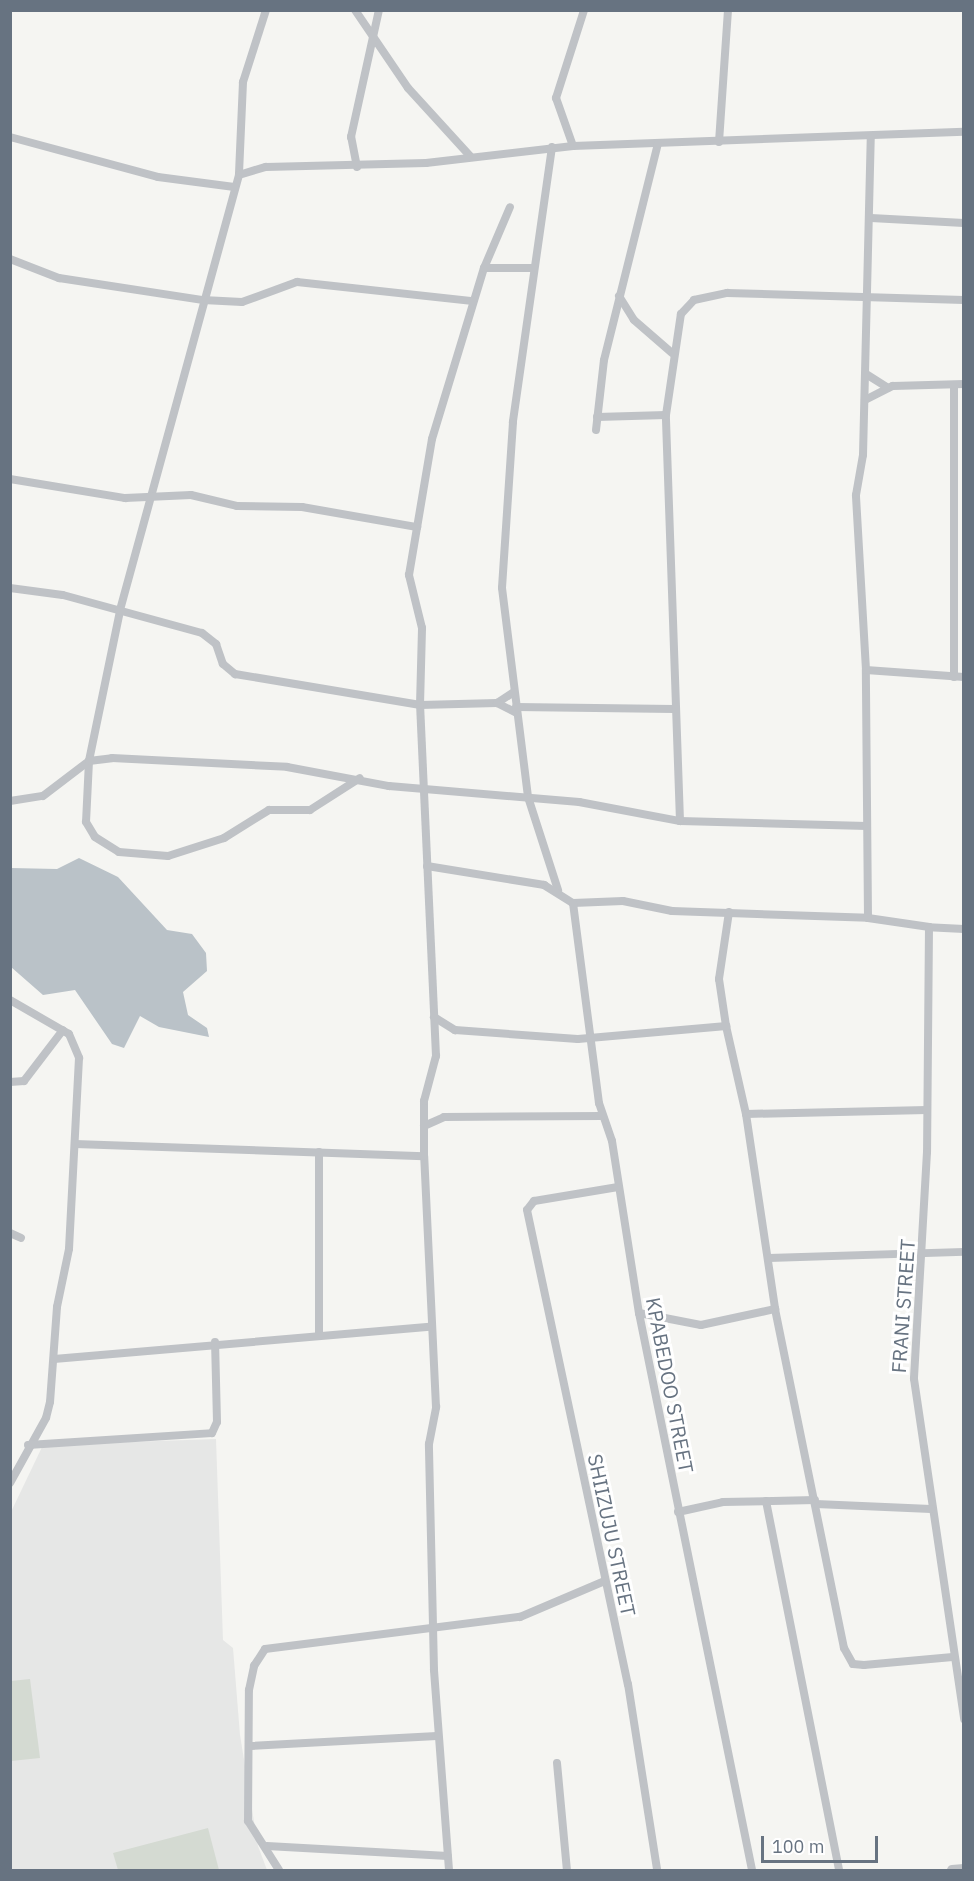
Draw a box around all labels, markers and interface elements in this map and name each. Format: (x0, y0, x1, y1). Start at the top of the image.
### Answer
street label: FRANI STREET (886, 1238, 920, 1374)
street label: KPABEDOO STREET (641, 1295, 699, 1475)
street label: SHIIZUJU STREET (583, 1452, 641, 1618)
scale bar (764, 1824, 881, 1862)
text: 100 m (772, 1835, 824, 1858)

